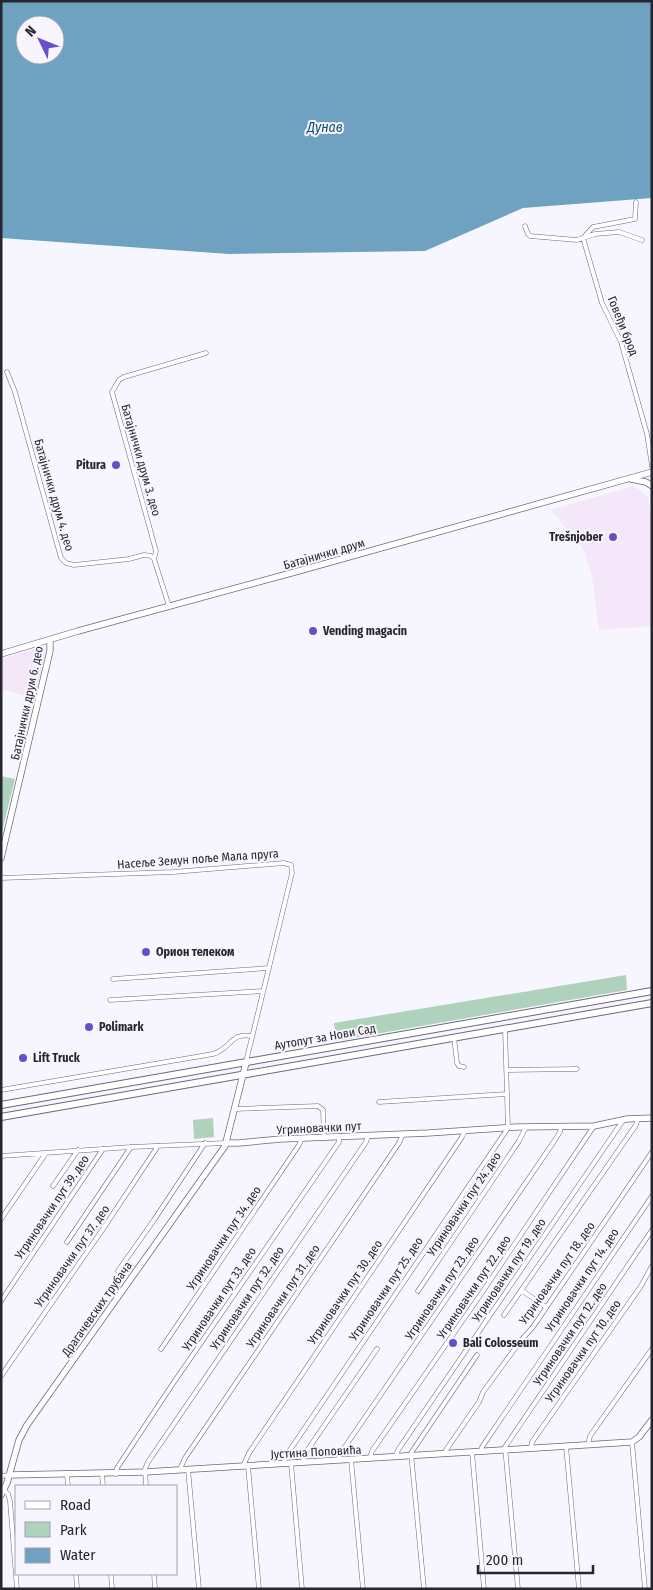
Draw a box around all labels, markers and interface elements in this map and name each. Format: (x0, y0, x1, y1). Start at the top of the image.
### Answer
north arrow (15, 15, 65, 65)
text: N (22, 23, 40, 40)
water label: Дунав (306, 119, 343, 136)
street label: Говеђи брод (605, 294, 641, 358)
street label: Батајнички друм 3. део (118, 402, 164, 518)
street label: Батајнички друм 4. део (31, 437, 77, 553)
place label: Pitura (76, 458, 106, 472)
marker: Pitura (110, 459, 122, 471)
place label: Trešnjober (549, 530, 604, 544)
marker: Trešnjober (607, 531, 619, 543)
street label: Батајнички друм (282, 536, 366, 572)
place label: Vending magacin (322, 624, 407, 638)
marker: Vending magacin (307, 625, 319, 637)
street label: Батајнички друм 6. део (8, 645, 46, 761)
street label: Насеље Земун поље Мала пруга (117, 846, 279, 872)
place label: Орион телеком (156, 945, 235, 959)
marker: Орион телеком (140, 946, 152, 958)
place label: Polimark (99, 1020, 144, 1034)
marker: Polimark (83, 1021, 95, 1033)
street label: Аутопут за Нови Сад (273, 1021, 377, 1053)
place label: Lift Truck (33, 1051, 81, 1065)
marker: Lift Truck (17, 1052, 29, 1064)
street label: Угриновачки пут (275, 1119, 362, 1137)
street label: Угриновачки пут 24. део (423, 1149, 504, 1259)
street label: Угриновачки пут 39. део (11, 1152, 92, 1262)
street label: Угриновачки пут 34. део (183, 1183, 264, 1294)
street label: Угриновачки пут 37. део (31, 1202, 113, 1311)
street label: Угриновачки пут 19. део (469, 1216, 549, 1325)
street label: Угриновачки пут 18. део (516, 1219, 598, 1328)
street label: Угриновачки пут 14. део (542, 1226, 622, 1335)
street label: Угриновачки пут 22. део (434, 1233, 514, 1342)
street label: Угриновачки пут 25. део (345, 1234, 426, 1344)
street label: Угриновачки пут 23. део (402, 1234, 482, 1343)
street label: Угриновачки пут 30. део (304, 1237, 385, 1348)
street label: Угриновачки пут 31. део (243, 1242, 323, 1351)
street label: Угриновачки пут 33. део (178, 1244, 259, 1354)
street label: Угриновачки пут 32. део (207, 1244, 287, 1353)
street label: Драгачевских трубача (58, 1259, 135, 1360)
street label: Угриновачки пут 12. део (530, 1280, 610, 1389)
street label: Угриновачки пут 10. део (542, 1297, 624, 1406)
place label: Bali Colosseum (463, 1336, 538, 1350)
marker: Bali Colosseum (447, 1337, 459, 1349)
street label: Јустина Поповића (270, 1443, 362, 1461)
legend (15, 1485, 178, 1575)
text: Road (60, 1496, 91, 1514)
text: Park (60, 1521, 87, 1539)
scale bar (478, 1542, 593, 1574)
text: Water (60, 1546, 96, 1564)
text: 200 m (486, 1551, 523, 1569)

